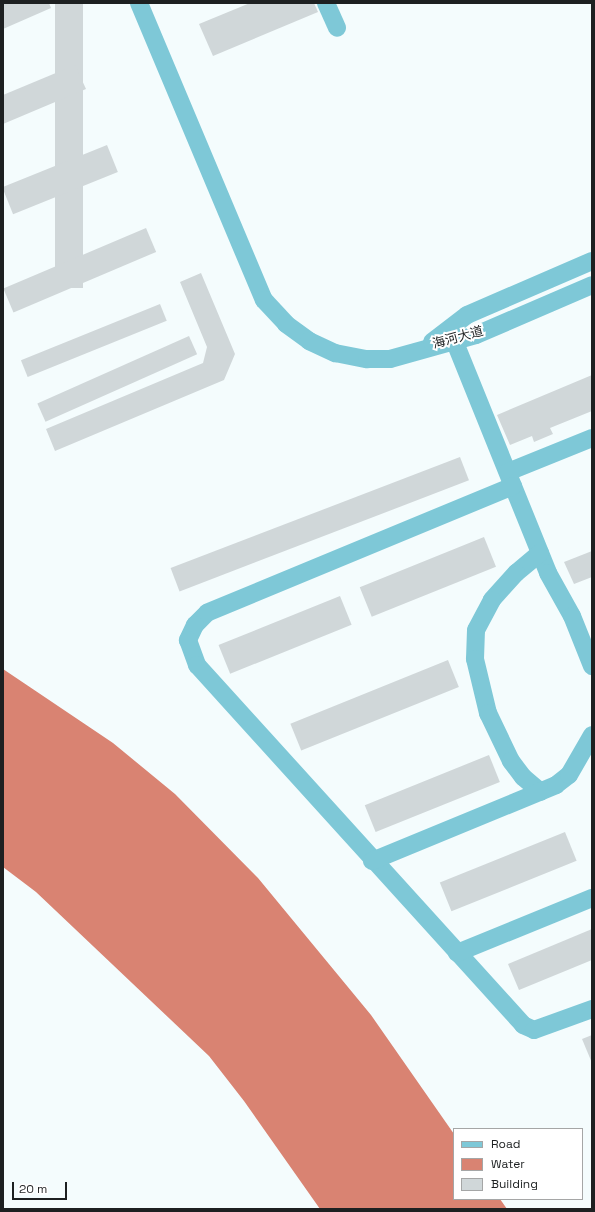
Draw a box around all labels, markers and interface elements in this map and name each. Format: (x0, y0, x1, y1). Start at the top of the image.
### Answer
street label: 海河大道 (431, 324, 485, 352)
legend (453, 1128, 583, 1200)
text: Road (491, 1136, 520, 1152)
text: Water (491, 1156, 525, 1172)
scale bar (14, 1174, 69, 1200)
text: Building (491, 1176, 538, 1192)
text: 20 m (19, 1181, 47, 1197)

